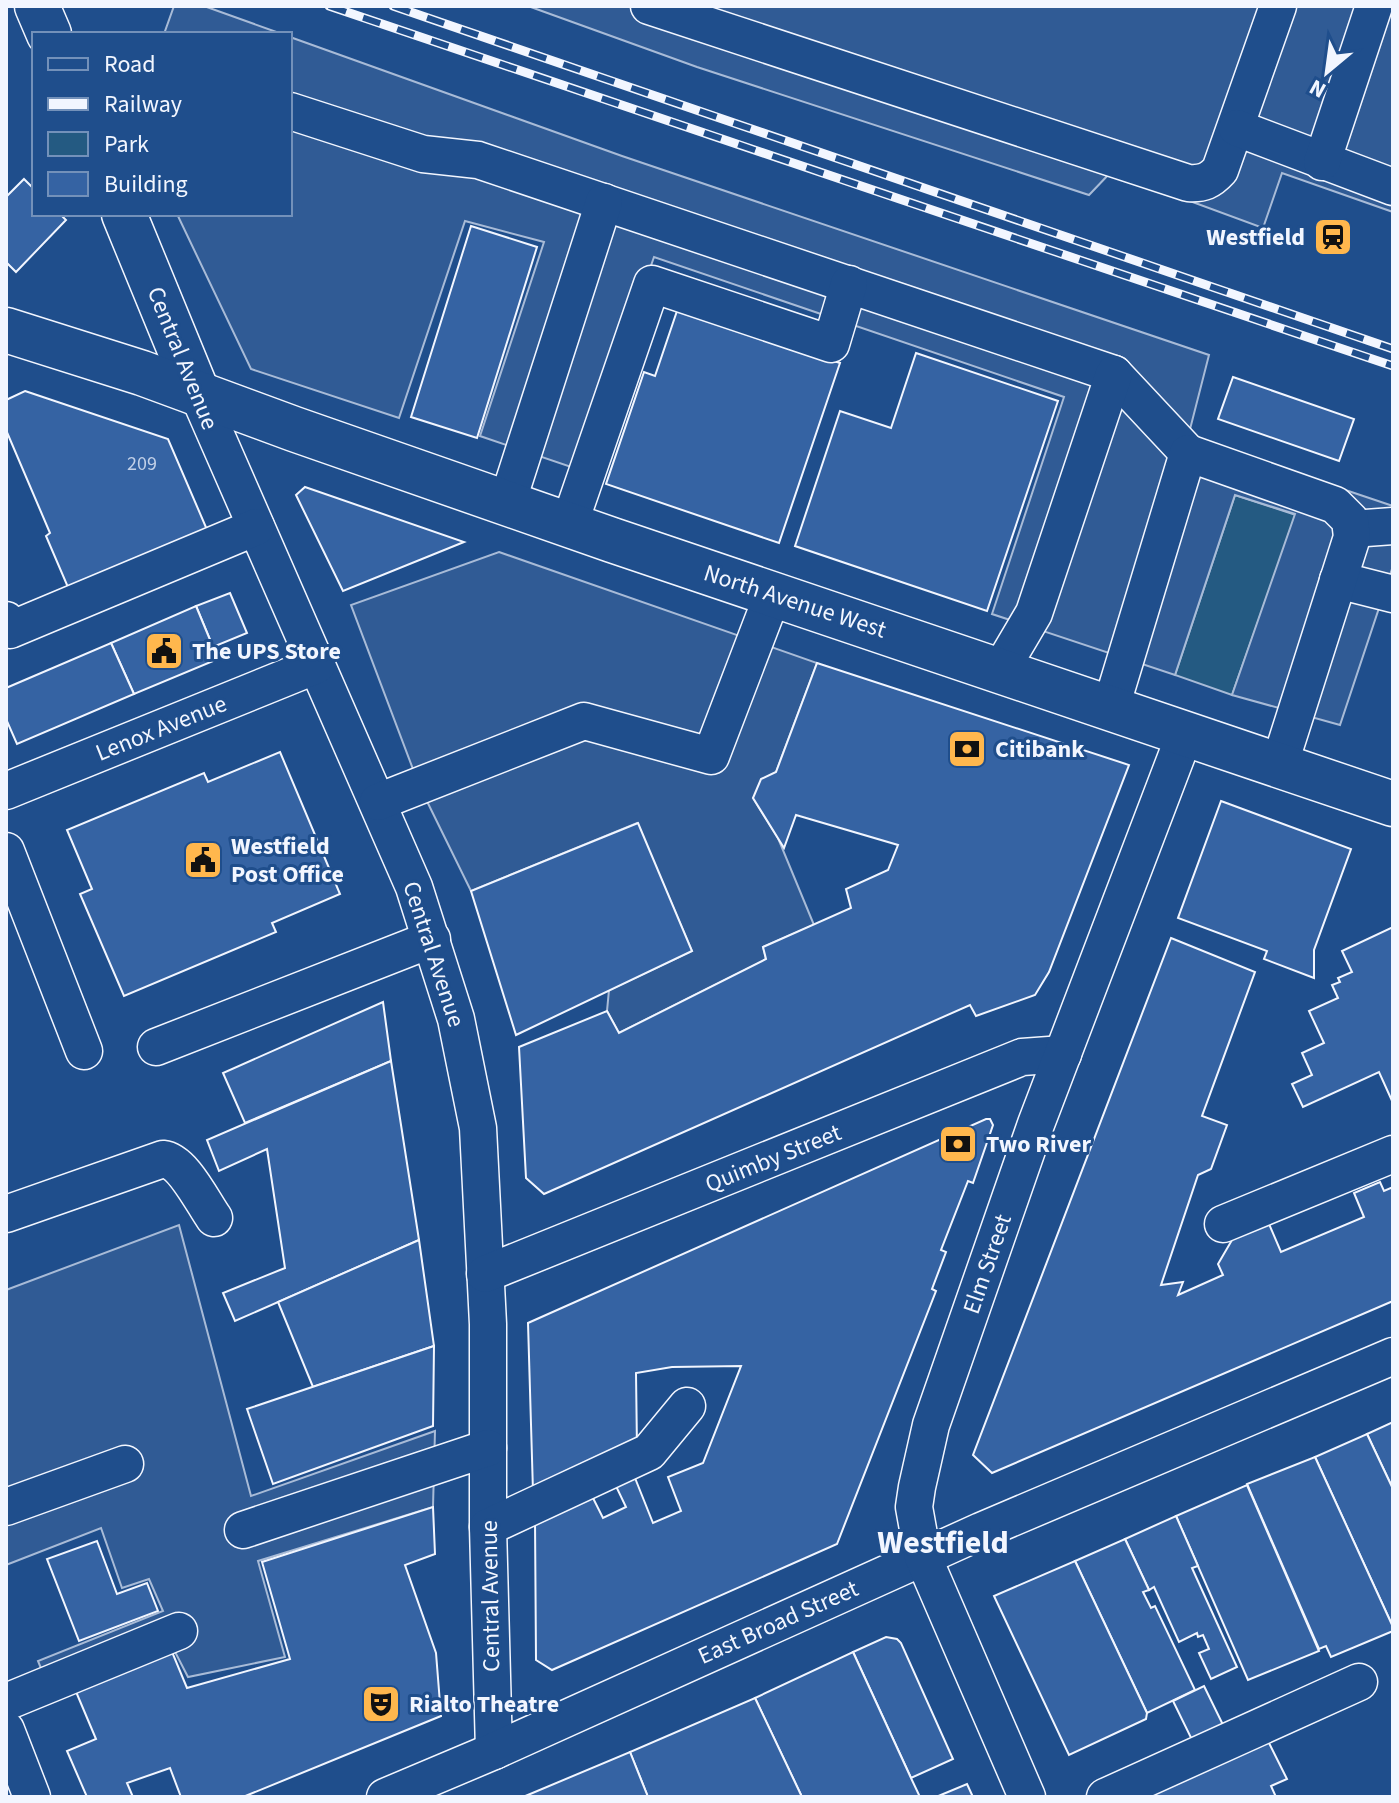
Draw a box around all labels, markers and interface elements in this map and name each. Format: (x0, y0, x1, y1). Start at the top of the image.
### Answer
legend (32, 32, 292, 216)
north arrow (1287, 32, 1367, 112)
text: Road (104, 47, 156, 82)
text: N (1304, 71, 1332, 106)
text: Railway (104, 87, 182, 122)
text: Park (104, 127, 149, 162)
text: Building (104, 167, 188, 202)
station icon: Westfield (1312, 216, 1354, 258)
place label: Westfield (1206, 220, 1305, 255)
street label: Central Avenue (138, 281, 227, 435)
house number: 209 (127, 450, 157, 478)
street label: North Avenue West (699, 555, 891, 647)
public building icon: The UPS Store (143, 630, 185, 672)
place label: The UPS Store (192, 634, 341, 669)
street label: Lenox Avenue (90, 686, 232, 771)
bank icon: Citibank (946, 728, 988, 770)
place label: Citibank (995, 732, 1085, 767)
place label: Westfield Post Office (231, 829, 344, 892)
public building icon: Westfield Post Office (182, 839, 224, 881)
street label: Central Avenue (393, 877, 474, 1032)
street label: Quimby Street (700, 1115, 847, 1202)
bank icon: Two River (937, 1123, 979, 1165)
place label: Two River (986, 1127, 1091, 1162)
street label: Elm Street (954, 1209, 1021, 1319)
street label: Central Avenue (472, 1520, 509, 1672)
district label: Westfield (877, 1520, 1009, 1566)
street label: East Broad Street (692, 1571, 864, 1674)
theatre icon: Rialto Theatre (360, 1683, 402, 1725)
place label: Rialto Theatre (409, 1687, 559, 1722)

